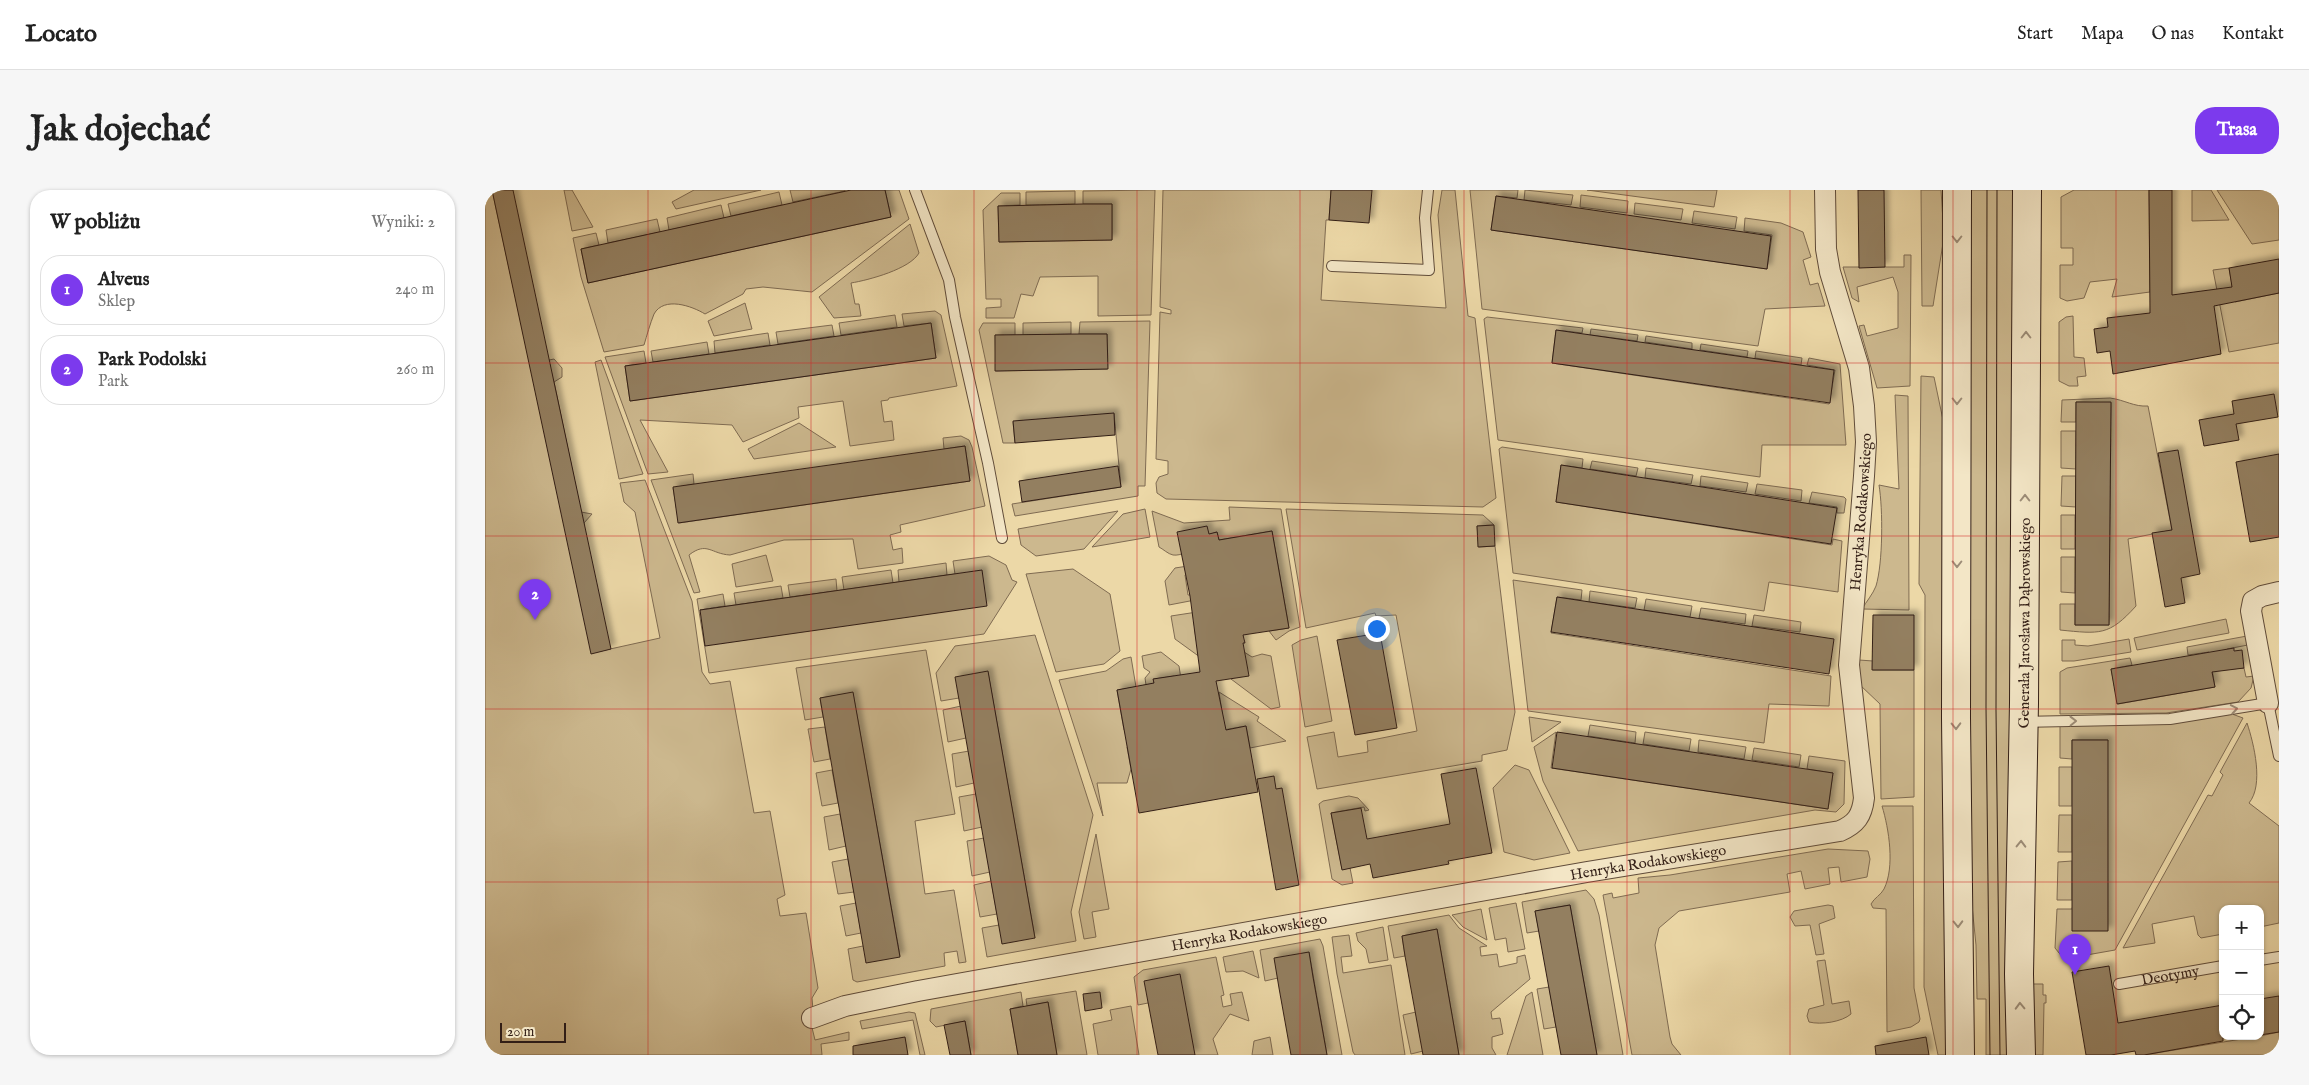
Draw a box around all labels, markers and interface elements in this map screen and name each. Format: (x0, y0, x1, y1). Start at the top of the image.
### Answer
text: Locato (25, 19, 97, 50)
text: Start (2017, 23, 2053, 46)
text: Mapa (2081, 23, 2124, 46)
text: O nas (2152, 23, 2194, 46)
text: Kontakt (2222, 23, 2284, 46)
button: Trasa (2195, 107, 2279, 154)
text: Jak dojechać (30, 108, 210, 153)
text: W pobliżu (50, 209, 140, 236)
text: Wyniki: 2 (371, 213, 435, 233)
one-way arrow (1952, 235, 1962, 243)
text: Alveus (98, 268, 149, 292)
text: 1 (64, 280, 70, 300)
text: 240 m (395, 280, 434, 300)
text: Sklep (98, 292, 135, 312)
one-way arrow (2021, 331, 2031, 339)
text: Park Podolski (98, 348, 207, 372)
text: 2 (63, 360, 71, 380)
text: 260 m (396, 360, 434, 380)
text: Park (98, 372, 128, 392)
one-way arrow (1952, 397, 1963, 405)
street label: Henryka Rodakowskiego (1846, 433, 1876, 592)
one-way arrow (2020, 494, 2030, 502)
street label: Generała Jarosława Dąbrowskiego (2015, 518, 2035, 729)
one-way arrow (1952, 560, 1962, 568)
pin: 2 (519, 579, 551, 620)
your location (1364, 616, 1390, 642)
one-way arrow (2230, 705, 2239, 715)
one-way arrow (2069, 716, 2077, 726)
one-way arrow (1951, 722, 1961, 730)
one-way arrow (2016, 840, 2027, 848)
street label: Henryka Rodakowskiego (1569, 841, 1728, 885)
map controls (2219, 905, 2264, 1040)
button: + (2219, 905, 2264, 950)
street label: Henryka Rodakowskiego (1170, 909, 1329, 956)
one-way arrow (1953, 921, 1963, 929)
pin: 1 (2059, 934, 2091, 975)
button: − (2219, 950, 2264, 995)
street label: Deotymy (2140, 961, 2201, 990)
button: locate (2219, 995, 2264, 1040)
one-way arrow (2014, 1002, 2025, 1010)
scale bar (500, 1020, 566, 1043)
text: 20 m (507, 1023, 534, 1041)

